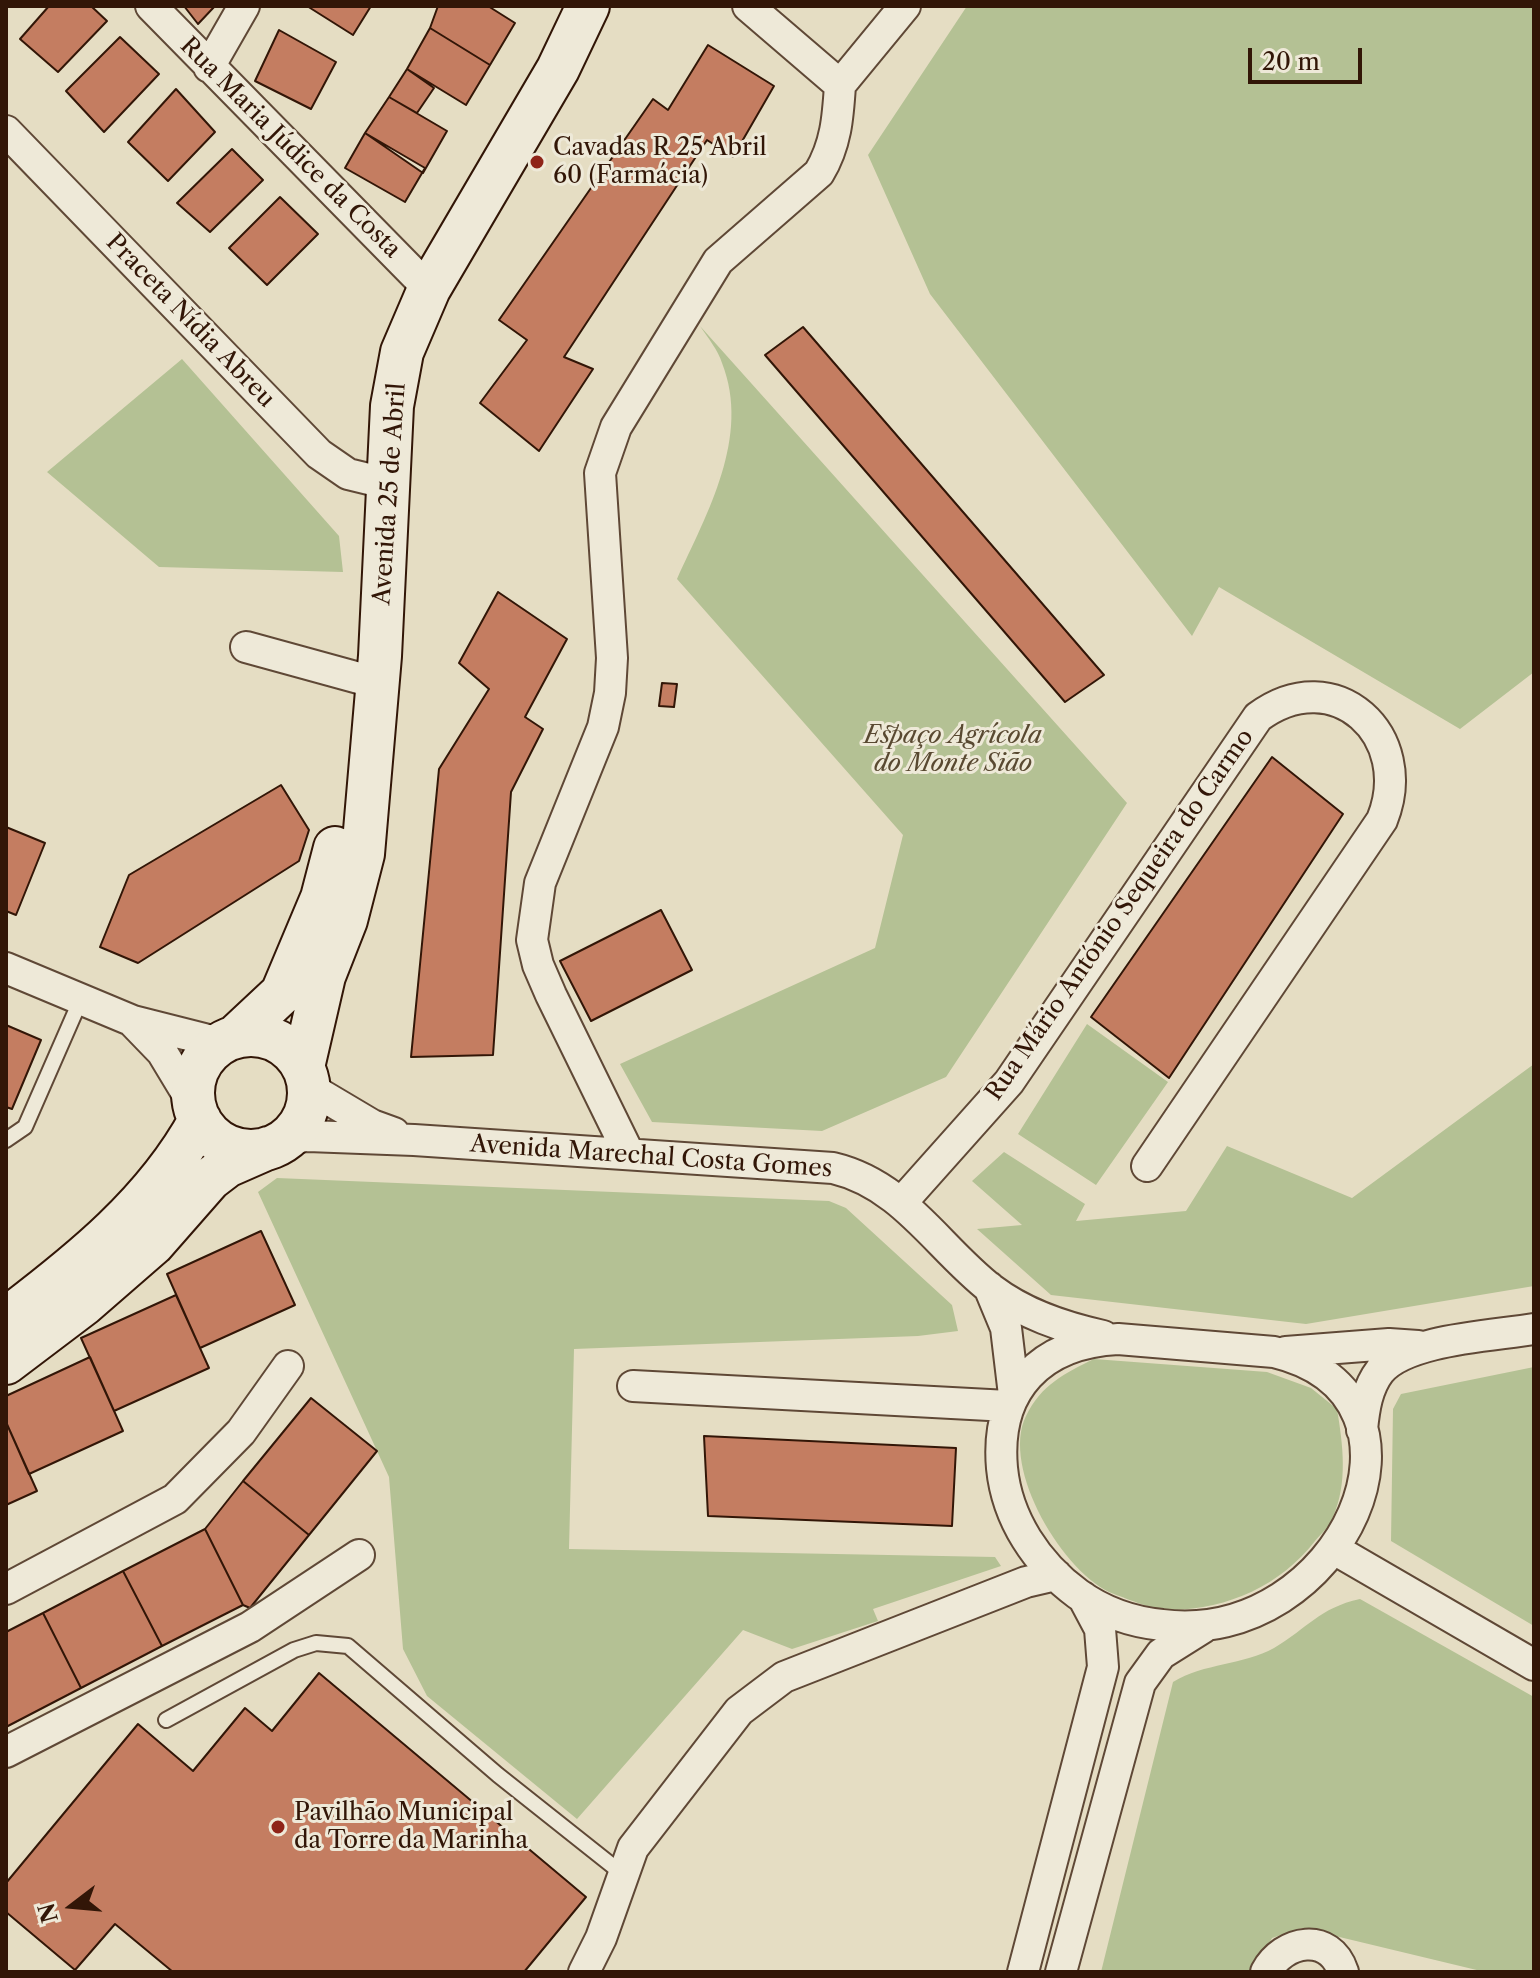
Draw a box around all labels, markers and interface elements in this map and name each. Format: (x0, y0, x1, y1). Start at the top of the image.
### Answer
street label: Rua Maria Júdice da Costa (174, 32, 406, 264)
scale bar (1252, 32, 1366, 82)
text: 20 m (1262, 47, 1320, 76)
place label: Cavadas R 25 Abril 60 (Farmácia) (553, 134, 767, 190)
marker: Cavadas R 25 Abril 60 (Farmácia) (528, 153, 546, 171)
street label: Praceta Nídia Abreu (100, 228, 280, 414)
street label: Avenida 25 de Abril (368, 382, 412, 606)
park label: Espaço Agrícola do Monte Sião (864, 722, 1042, 778)
street label: Rua Mário António Sequeira do Carmo (980, 724, 1260, 1106)
street label: Avenida Marechal Costa Gomes (469, 1130, 833, 1184)
place label: Pavilhão Municipal da Torre da Marinha (294, 1799, 528, 1855)
marker: Pavilhão Municipal da Torre da Marinha (269, 1818, 287, 1836)
north arrow (32, 1866, 112, 1946)
text: N (33, 1900, 64, 1926)

